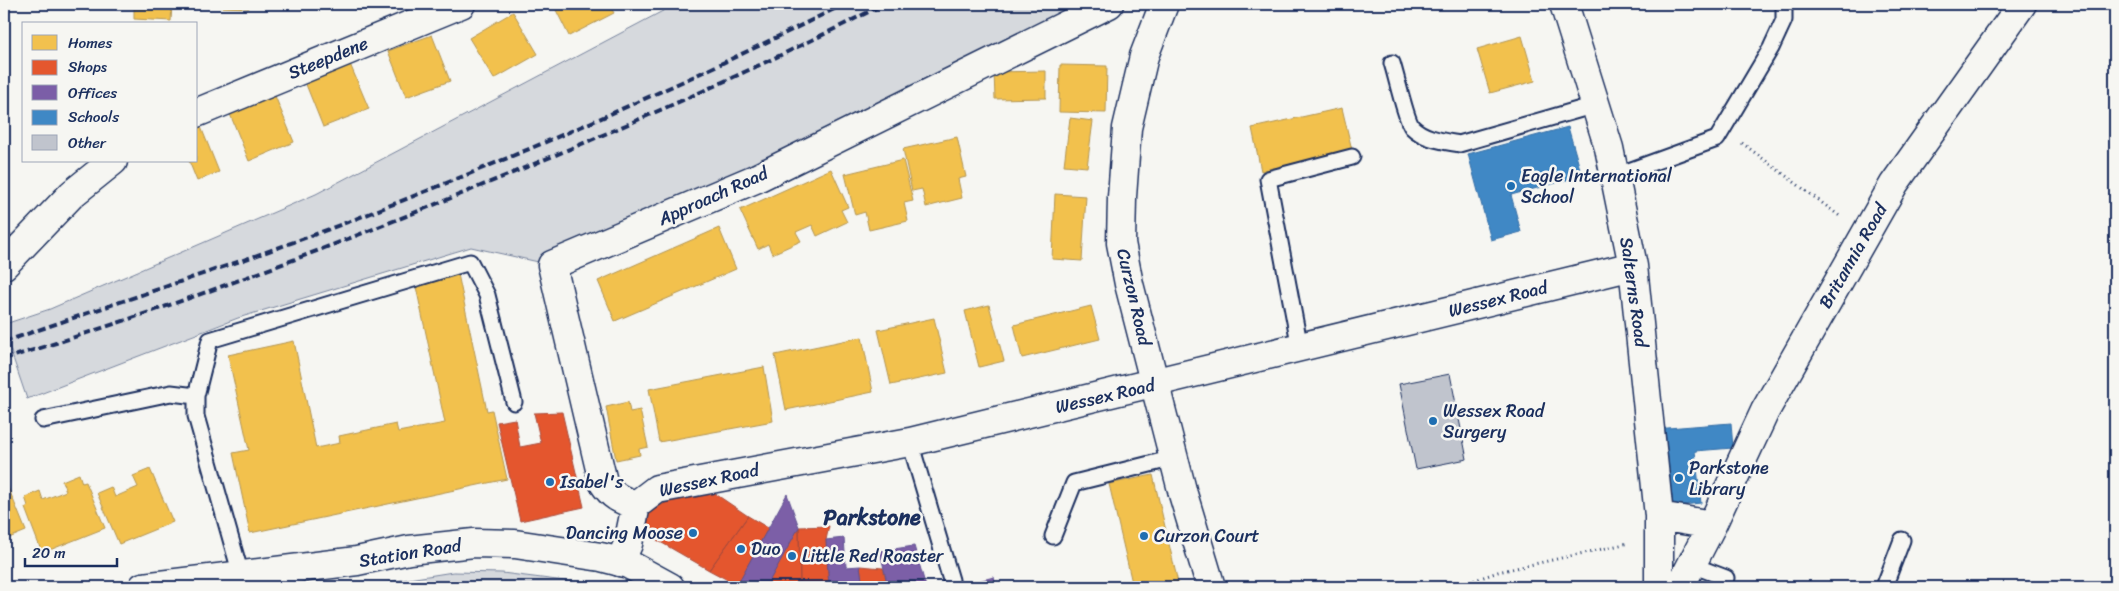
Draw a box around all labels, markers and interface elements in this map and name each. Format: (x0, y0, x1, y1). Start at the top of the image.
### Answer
legend (22, 22, 198, 162)
street label: Steepdene (283, 27, 373, 89)
text: Homes (68, 30, 112, 56)
text: Shops (68, 54, 108, 80)
text: Offices (68, 80, 117, 106)
text: Schools (68, 104, 119, 130)
text: Other (68, 130, 107, 156)
street label: Approach Road (652, 157, 775, 235)
place label: Eagle International School (1521, 160, 1673, 213)
marker: Eagle International School (1505, 180, 1517, 192)
street label: Britannia Road (1810, 196, 1897, 315)
street label: Salterns Road (1610, 235, 1658, 351)
street label: Curzon Road (1107, 245, 1161, 350)
street label: Wessex Road (1445, 271, 1552, 327)
street label: Wessex Road (1052, 369, 1159, 423)
place label: Wessex Road Surgery (1443, 395, 1546, 448)
marker: Wessex Road Surgery (1427, 415, 1439, 427)
place label: Parkstone Library (1689, 452, 1769, 505)
street label: Wessex Road (656, 454, 763, 506)
place label: Isabel's (559, 466, 624, 498)
marker: Parkstone Library (1673, 472, 1685, 484)
marker: Isabel's (544, 476, 556, 488)
district label: Parkstone (823, 498, 921, 537)
place label: Dancing Moose (566, 517, 683, 549)
place label: Curzon Court (1154, 520, 1260, 552)
marker: Dancing Moose (687, 527, 699, 539)
street label: Station Road (357, 529, 465, 577)
marker: Curzon Court (1138, 530, 1150, 542)
place label: Duo (751, 533, 781, 565)
scale bar (25, 536, 118, 568)
text: 20 m (32, 540, 66, 566)
place label: Little Red Roaster (802, 540, 945, 572)
marker: Duo (735, 543, 747, 555)
marker: Little Red Roaster (786, 550, 798, 562)

